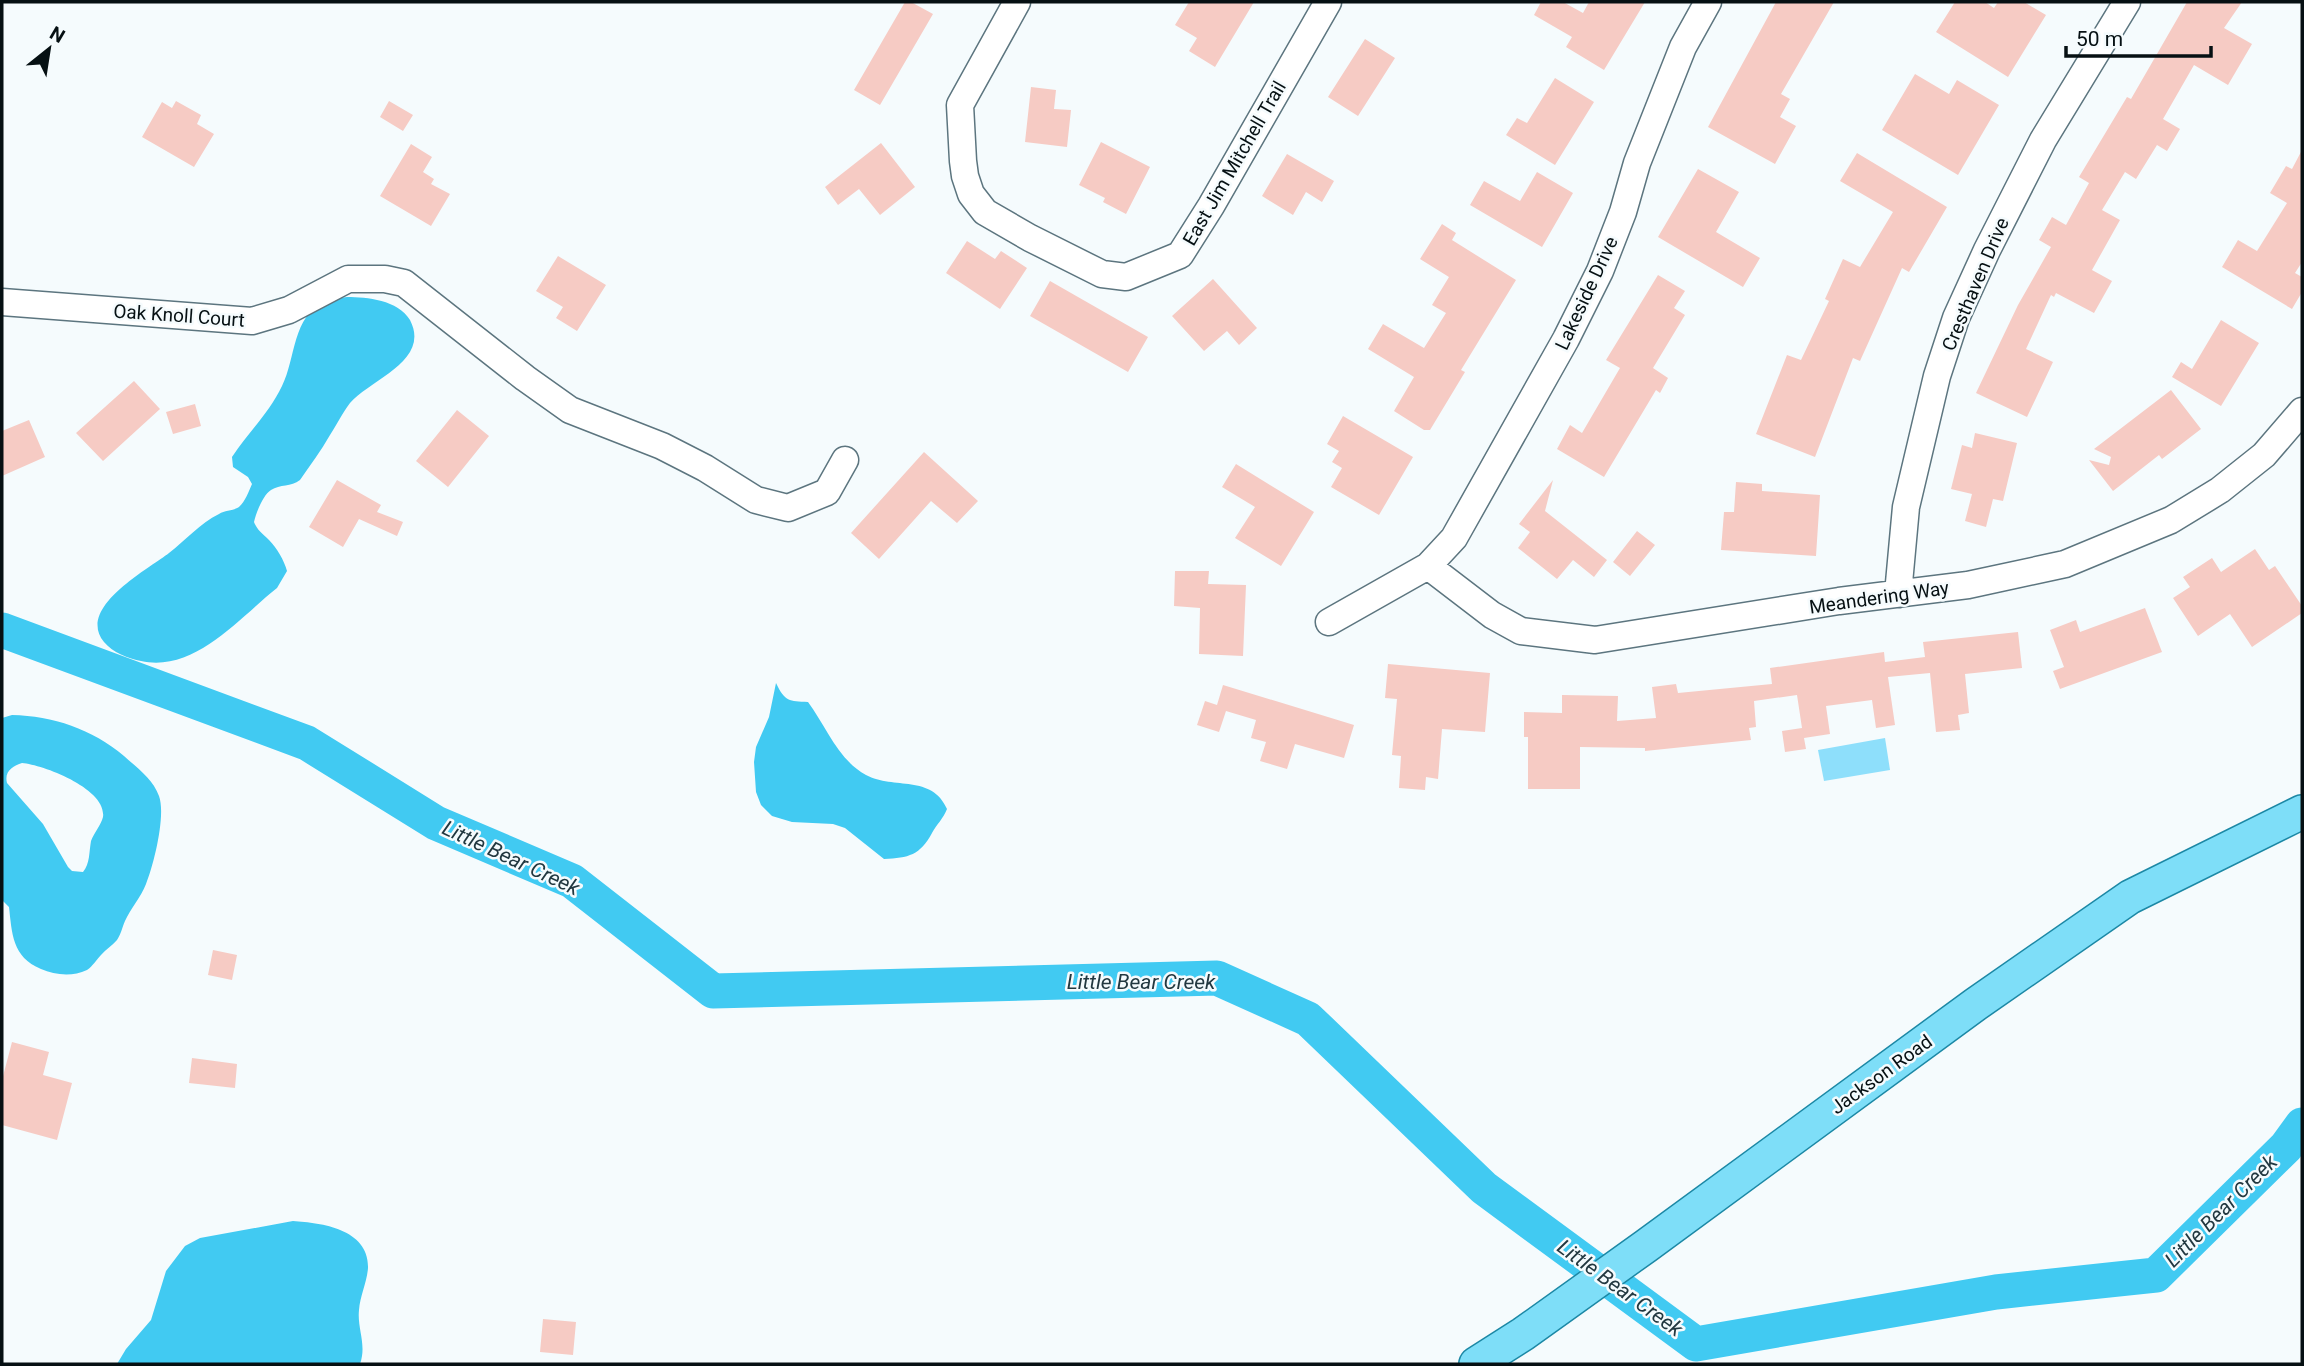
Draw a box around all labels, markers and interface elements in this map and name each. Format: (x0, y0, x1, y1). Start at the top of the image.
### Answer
north arrow (14, 14, 84, 84)
scale bar (2066, 14, 2211, 58)
text: N (46, 21, 69, 48)
text: 50 m (2076, 27, 2123, 51)
street label: East Jim Mitchell Trail (1178, 77, 1291, 250)
street label: Cresthaven Drive (1937, 214, 2014, 354)
street label: Lakeside Drive (1550, 233, 1623, 354)
street label: Oak Knoll Court (113, 299, 245, 332)
street label: Meandering Way (1808, 576, 1950, 619)
water label: Little Bear Creek (439, 816, 584, 901)
water label: Little Bear Creek (1067, 970, 1216, 994)
street label: Jackson Road (1826, 1030, 1937, 1119)
water label: Little Bear Creek (2160, 1149, 2283, 1272)
water label: Little Bear Creek (1553, 1235, 1688, 1342)

